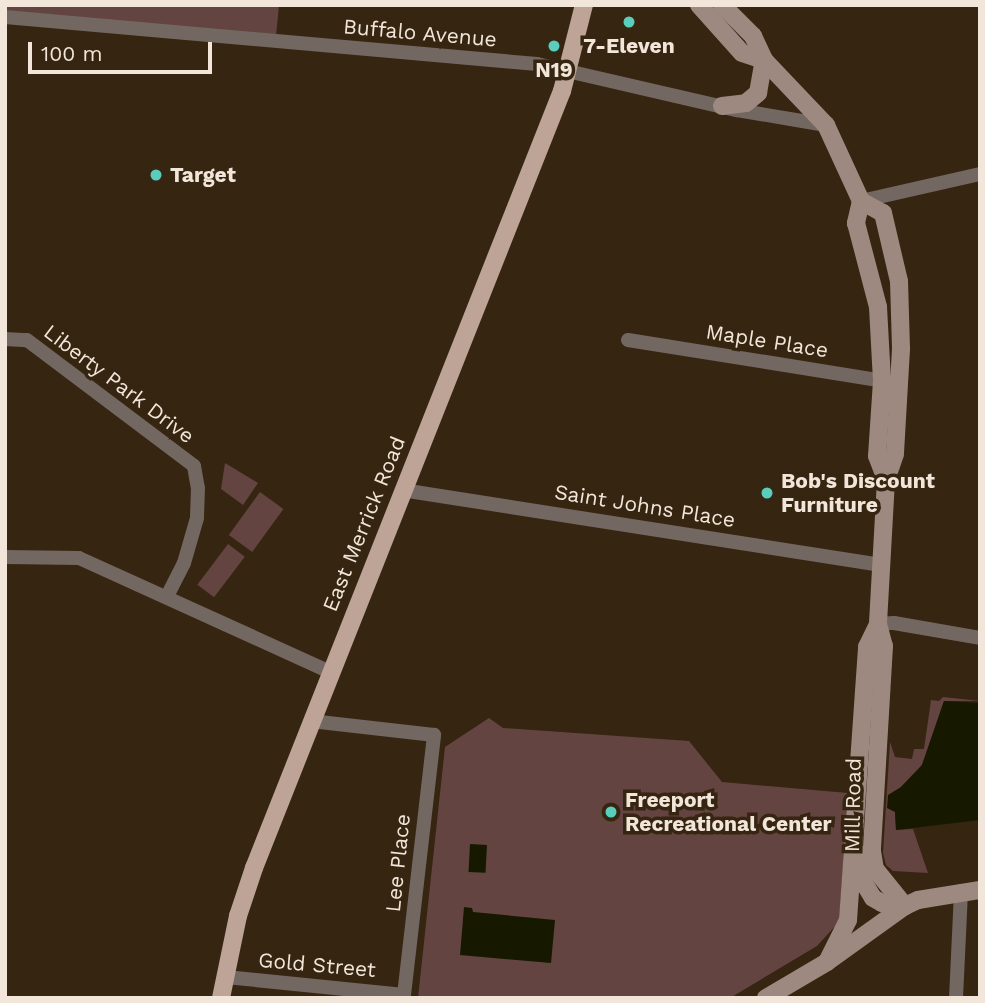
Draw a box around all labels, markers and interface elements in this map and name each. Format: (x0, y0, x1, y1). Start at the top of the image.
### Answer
street label: Buffalo Avenue (342, 14, 498, 52)
marker: 7-Eleven (621, 14, 637, 30)
scale bar (32, 28, 215, 72)
place label: 7-Eleven (583, 33, 675, 59)
marker: N19 (546, 38, 562, 54)
text: 100 m (41, 41, 103, 66)
place label: N19 (535, 57, 573, 83)
place label: Target (170, 162, 236, 188)
marker: Target (148, 167, 164, 183)
street label: Liberty Park Drive (38, 319, 200, 449)
street label: Maple Place (704, 319, 830, 363)
street label: East Merrick Road (317, 433, 411, 615)
place label: Bob's Discount Furniture (781, 468, 935, 518)
street label: Saint Johns Place (553, 479, 737, 533)
marker: Bob's Discount Furniture (759, 485, 775, 501)
street label: Mill Road (840, 757, 866, 853)
place label: Freeport Recreational Center (625, 787, 832, 837)
marker: Freeport Recreational Center (603, 804, 619, 820)
street label: Lee Place (380, 813, 416, 913)
street label: Gold Street (257, 947, 377, 983)

